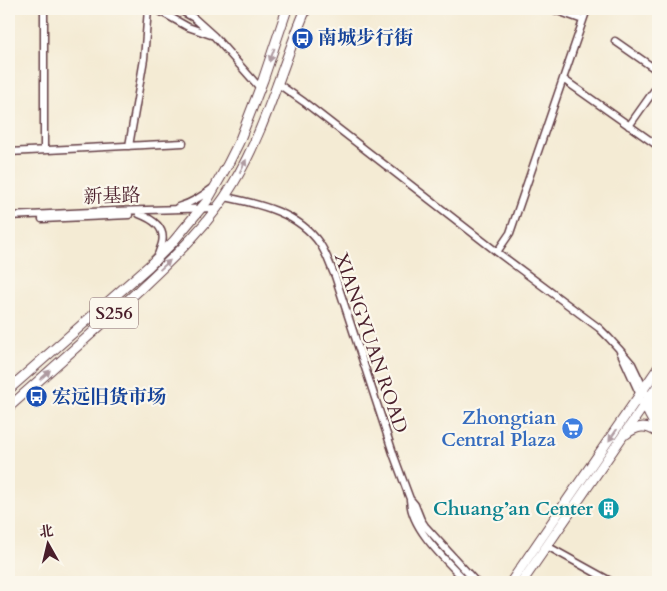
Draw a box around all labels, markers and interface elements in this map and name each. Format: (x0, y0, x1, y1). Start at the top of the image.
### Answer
place label: 南城步行街 (318, 25, 413, 51)
bus stop icon: 南城步行街 (290, 26, 314, 50)
one-way arrow (268, 48, 276, 63)
one-way arrow (239, 159, 247, 174)
street label: 新基路 (83, 182, 141, 210)
street label: XIANGYUAN ROAD (328, 249, 414, 437)
one-way arrow (159, 259, 171, 271)
road number: S256 (90, 298, 138, 328)
one-way arrow (39, 369, 51, 381)
place label: 宏远旧货市场 (52, 384, 166, 410)
bus stop icon: 宏远旧货市场 (24, 385, 48, 409)
place label: Zhongtian Central Plaza (441, 405, 557, 453)
supermarket icon: Zhongtian Central Plaza (560, 417, 584, 441)
one-way arrow (608, 428, 618, 442)
place label: Chuang’an Center (433, 496, 593, 522)
building icon: Chuang’an Center (597, 497, 621, 521)
north arrow (22, 518, 72, 568)
text: 北 (38, 521, 55, 542)

